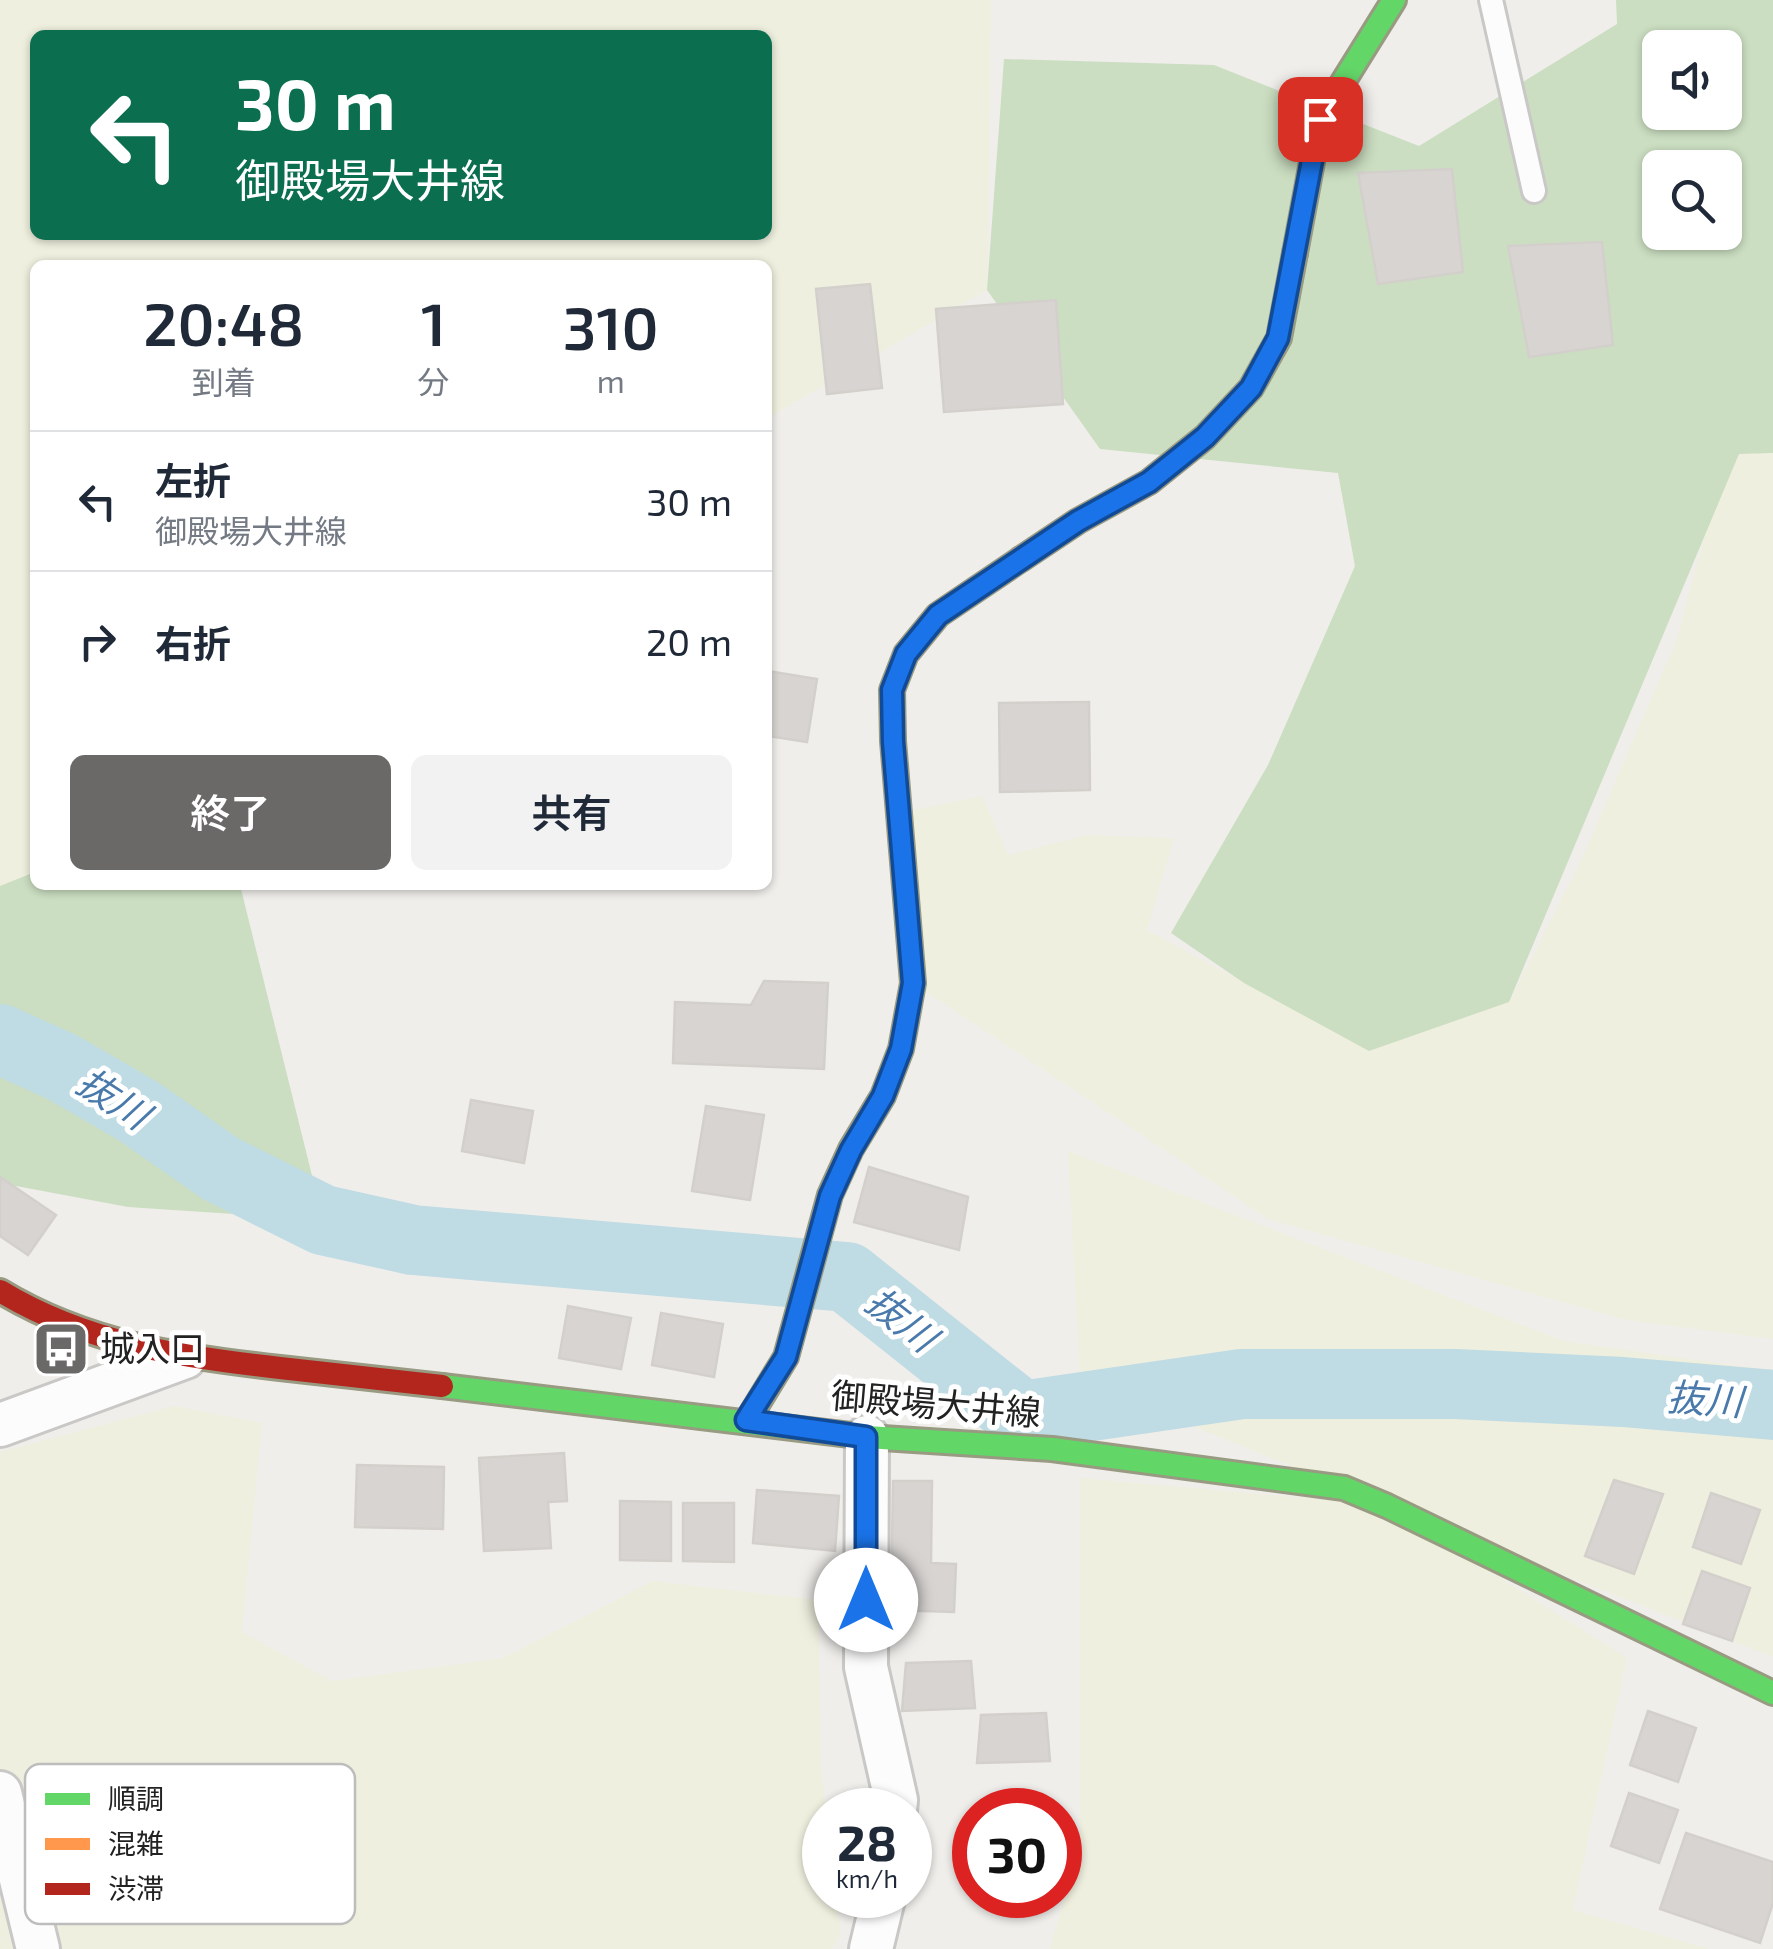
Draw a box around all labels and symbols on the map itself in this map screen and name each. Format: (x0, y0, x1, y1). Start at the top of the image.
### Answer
pin (1278, 77, 1363, 162)
water label: 抜川 (70, 1057, 162, 1139)
water label: 抜川 (858, 1277, 949, 1362)
bus stop icon: 城入口 (31, 1319, 91, 1379)
place label: 城入口 (100, 1326, 205, 1368)
water label: 抜川 (1666, 1372, 1749, 1424)
street label: 御殿場大井線 (830, 1373, 1043, 1433)
position arrow (814, 1548, 918, 1652)
legend (25, 1764, 355, 1924)
text: 順調 (108, 1781, 164, 1815)
speed limit sign: 30 (952, 1788, 1082, 1918)
text: 混雑 (108, 1826, 164, 1860)
text: 渋滞 (108, 1871, 164, 1905)

